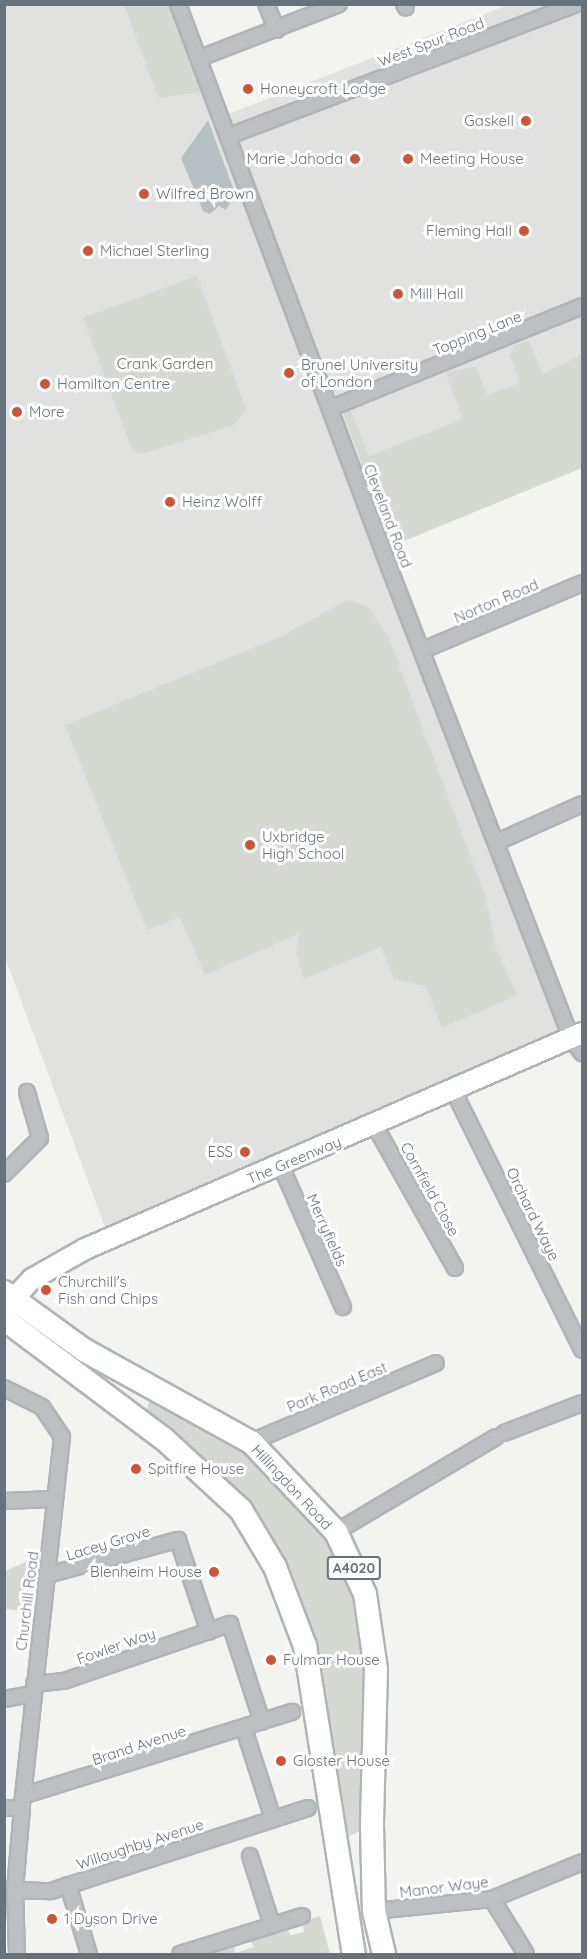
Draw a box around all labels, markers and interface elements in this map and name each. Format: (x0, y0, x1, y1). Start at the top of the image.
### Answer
street label: West Spur Road (375, 14, 487, 70)
place label: Honeycroft Lodge (260, 80, 386, 98)
marker: Honeycroft Lodge (241, 82, 255, 96)
place label: Gaskell (464, 112, 514, 130)
marker: Gaskell (519, 114, 533, 128)
place label: Marie Jahoda (247, 150, 343, 168)
place label: Meeting House (420, 150, 524, 168)
marker: Marie Jahoda (348, 152, 362, 166)
marker: Meeting House (401, 152, 415, 166)
place label: Wilfred Brown (156, 185, 254, 203)
marker: Wilfred Brown (137, 187, 151, 201)
place label: Fleming Hall (426, 222, 512, 240)
marker: Fleming Hall (517, 224, 531, 238)
place label: Michael Sterling (100, 242, 209, 260)
marker: Michael Sterling (81, 244, 95, 258)
place label: Mill Hall (410, 285, 463, 303)
marker: Mill Hall (391, 287, 405, 301)
street label: Topping Lane (430, 307, 524, 359)
park label: Crank Garden (117, 355, 213, 373)
place label: Brunel University of London (301, 355, 418, 390)
marker: Brunel University of London (282, 366, 296, 380)
place label: Hamilton Centre (57, 375, 170, 393)
marker: Hamilton Centre (38, 377, 52, 391)
place label: More (29, 403, 64, 421)
marker: More (10, 405, 24, 419)
street label: Cleveland Road (360, 462, 416, 570)
place label: Heinz Wolff (182, 493, 262, 511)
marker: Heinz Wolff (163, 495, 177, 509)
street label: Norton Road (451, 575, 541, 627)
place label: Uxbridge High School (262, 827, 344, 862)
marker: Uxbridge High School (243, 838, 257, 852)
street label: The Greenway (244, 1132, 344, 1188)
street label: Cornfield Close (397, 1139, 463, 1239)
place label: ESS (208, 1143, 233, 1161)
marker: ESS (238, 1145, 252, 1159)
street label: Orchard Waye (503, 1165, 563, 1263)
street label: Merryfields (303, 1191, 351, 1269)
place label: Churchill's Fish and Chips (58, 1272, 158, 1307)
marker: Churchill's Fish and Chips (39, 1283, 53, 1297)
street label: Park Road East (284, 1358, 390, 1416)
street label: Hillingdon Road (248, 1441, 336, 1533)
place label: Spitfire House (148, 1460, 244, 1478)
marker: Spitfire House (129, 1462, 143, 1476)
street label: Lacey Grove (64, 1522, 152, 1564)
street label: Churchill Road (12, 1550, 42, 1652)
road number: A4020 (326, 1557, 382, 1579)
place label: Blenheim House (90, 1563, 202, 1581)
marker: Blenheim House (207, 1565, 221, 1579)
street label: Fowler Way (74, 1624, 158, 1668)
place label: Fulmar House (283, 1651, 380, 1669)
marker: Fulmar House (264, 1653, 278, 1667)
street label: Brand Avenue (90, 1721, 188, 1769)
place label: Gloster House (293, 1752, 390, 1770)
marker: Gloster House (274, 1754, 288, 1768)
street label: Willoughby Avenue (74, 1815, 206, 1873)
street label: Manor Waye (399, 1873, 489, 1901)
place label: 1 Dyson Drive (64, 1910, 158, 1928)
marker: 1 Dyson Drive (45, 1912, 59, 1926)

